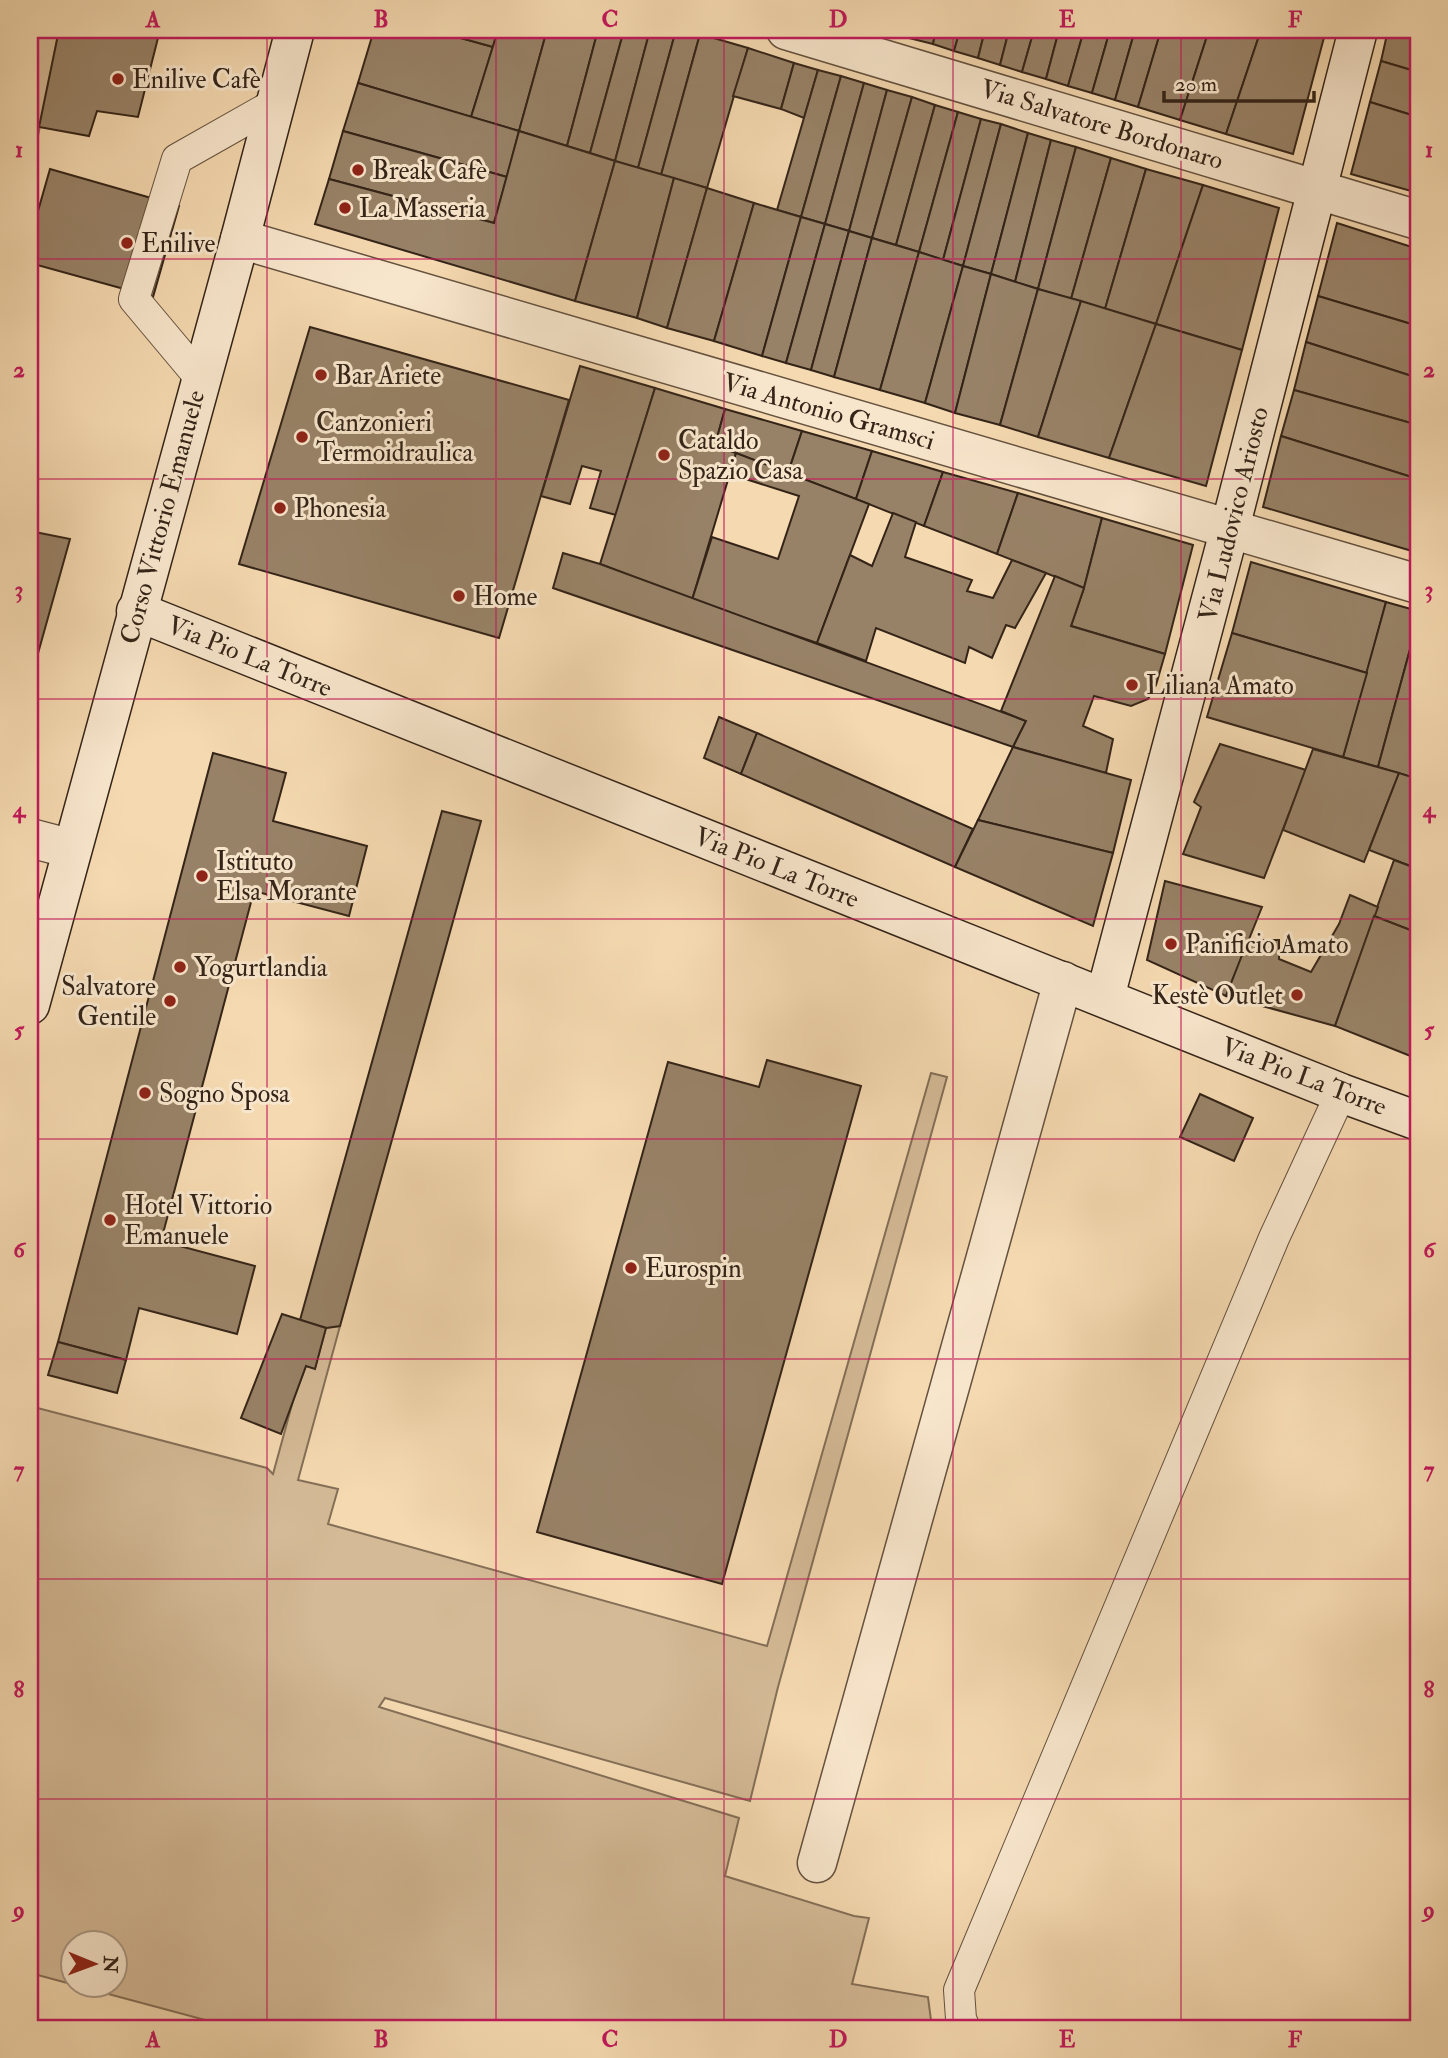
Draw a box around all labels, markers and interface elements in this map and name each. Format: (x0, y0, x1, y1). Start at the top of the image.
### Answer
text: A (145, 5, 161, 34)
text: B (373, 5, 389, 34)
text: C (602, 5, 618, 34)
text: D (829, 5, 847, 34)
text: E (1059, 5, 1076, 34)
text: F (1288, 5, 1303, 34)
scale bar (1164, 60, 1315, 104)
place label: Enilive Cafè (132, 64, 261, 96)
marker: Enilive Cafè (110, 71, 126, 87)
text: 20 m (1175, 71, 1217, 98)
street label: Via Salvatore Bordonaro (976, 73, 1227, 177)
text: 1 (15, 135, 23, 164)
text: 1 (1425, 135, 1433, 164)
place label: Break Cafè (372, 155, 487, 187)
marker: Break Cafè (350, 162, 366, 178)
place label: La Masseria (359, 193, 486, 225)
marker: La Masseria (337, 200, 353, 216)
place label: Enilive (141, 228, 216, 260)
marker: Enilive (119, 235, 135, 251)
text: 2 (13, 355, 25, 384)
text: 2 (1423, 355, 1435, 384)
place label: Bar Ariete (335, 360, 441, 392)
street label: Via Antonio Gramsci (719, 366, 938, 458)
marker: Bar Ariete (313, 367, 329, 383)
street label: Corso Vittorio Emanuele (114, 387, 212, 648)
street label: Via Ludovico Ariosto (1192, 403, 1276, 625)
place label: Canzonieri Termoidraulica (316, 407, 473, 469)
place label: Cataldo Spazio Casa (678, 425, 803, 488)
marker: Canzonieri Termoidraulica (294, 429, 310, 445)
marker: Cataldo Spazio Casa (656, 447, 672, 463)
place label: Phonesia (294, 493, 386, 525)
marker: Phonesia (272, 500, 288, 516)
text: 3 (15, 575, 23, 604)
text: 3 (1425, 575, 1433, 604)
place label: Home (473, 581, 538, 613)
marker: Home (451, 588, 467, 604)
street label: Via Pio La Torre (163, 609, 337, 705)
place label: Liliana Amato (1146, 670, 1294, 702)
marker: Liliana Amato (1124, 677, 1140, 693)
text: 4 (12, 795, 27, 824)
text: 4 (1422, 795, 1437, 824)
street label: Via Pio La Torre (690, 820, 864, 916)
place label: Istituto Elsa Morante (216, 846, 357, 908)
marker: Istituto Elsa Morante (194, 868, 210, 884)
place label: Panificio Amato (1185, 929, 1348, 961)
marker: Panificio Amato (1163, 936, 1179, 952)
place label: Yogurtlandia (194, 952, 328, 984)
marker: Yogurtlandia (172, 959, 188, 975)
place label: Salvatore Gentile (61, 971, 156, 1033)
place label: Kestè Outlet (1152, 980, 1283, 1012)
marker: Kestè Outlet (1289, 987, 1305, 1003)
marker: Salvatore Gentile (162, 993, 178, 1009)
text: 5 (14, 1015, 25, 1044)
text: 5 (1424, 1015, 1435, 1044)
street label: Via Pio La Torre (1216, 1031, 1391, 1123)
place label: Sogno Sposa (159, 1078, 290, 1111)
marker: Sogno Sposa (137, 1085, 153, 1101)
place label: Hotel Vittorio Emanuele (124, 1190, 272, 1252)
marker: Hotel Vittorio Emanuele (102, 1212, 118, 1228)
text: 6 (13, 1235, 27, 1264)
text: 6 (1423, 1235, 1437, 1264)
place label: Eurospin (645, 1253, 742, 1286)
marker: Eurospin (623, 1260, 639, 1276)
text: 7 (14, 1455, 25, 1484)
text: 7 (1424, 1455, 1435, 1484)
text: 8 (14, 1675, 25, 1704)
text: 8 (1424, 1675, 1435, 1704)
text: 9 (11, 1895, 25, 1924)
text: 9 (1421, 1895, 1435, 1924)
north arrow (60, 1928, 130, 1998)
text: N (98, 1955, 122, 1974)
text: A (145, 2025, 161, 2054)
text: B (373, 2025, 389, 2054)
text: C (602, 2025, 618, 2054)
text: D (829, 2025, 847, 2054)
text: E (1059, 2025, 1076, 2054)
text: F (1288, 2025, 1303, 2054)

